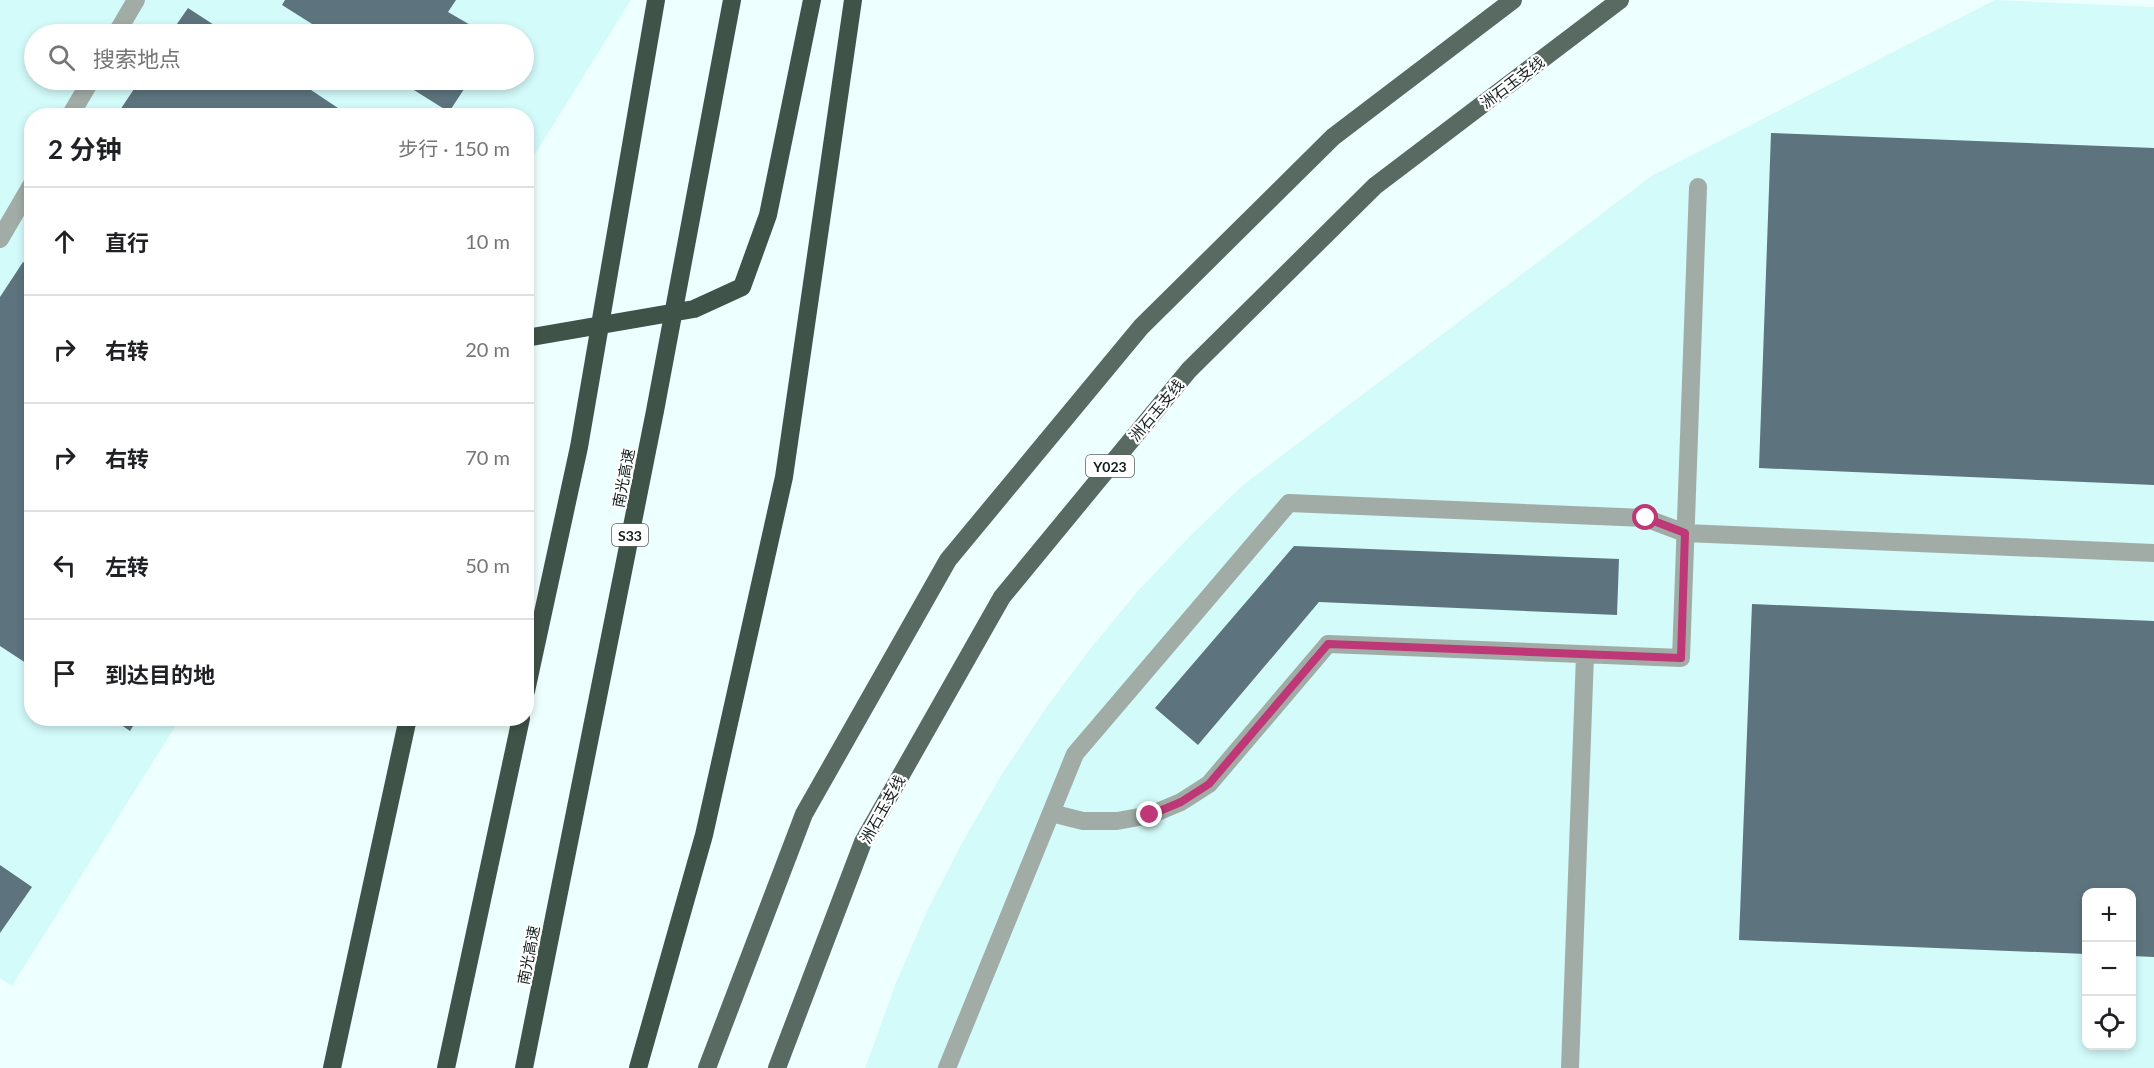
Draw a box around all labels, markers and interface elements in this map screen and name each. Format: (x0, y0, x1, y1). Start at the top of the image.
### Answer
search box (24, 24, 534, 90)
icon: search (45, 41, 78, 74)
text: 搜索地点 (93, 45, 181, 72)
street label: 洲石玉支线 (1477, 52, 1547, 112)
text: 2 分钟 (48, 133, 121, 165)
text: 步行 · 150 m (398, 136, 510, 160)
icon: ahead (48, 225, 81, 258)
text: 直行 (105, 229, 149, 256)
text: 10 m (465, 229, 510, 253)
icon: right (48, 333, 81, 366)
text: 右转 (105, 337, 149, 364)
text: 20 m (465, 337, 510, 361)
street label: 洲石玉支线 (1125, 375, 1187, 445)
icon: right (48, 441, 81, 474)
text: 右转 (105, 445, 149, 472)
text: 70 m (465, 445, 510, 469)
street label: 南光高速 (608, 447, 638, 509)
road number: Y023 (1086, 455, 1134, 477)
route start (1632, 504, 1658, 530)
road number: S33 (612, 524, 648, 546)
icon: left (48, 549, 81, 582)
text: 左转 (105, 553, 149, 580)
text: 50 m (465, 553, 510, 577)
icon: arrive (48, 657, 81, 690)
text: 到达目的地 (105, 661, 215, 688)
street label: 洲石玉支线 (856, 772, 908, 846)
route end (1136, 801, 1162, 827)
map controls (2082, 888, 2136, 1050)
button: + (2082, 888, 2136, 942)
street label: 南光高速 (513, 924, 543, 986)
button: − (2082, 942, 2136, 996)
button: locate (2082, 996, 2136, 1050)

